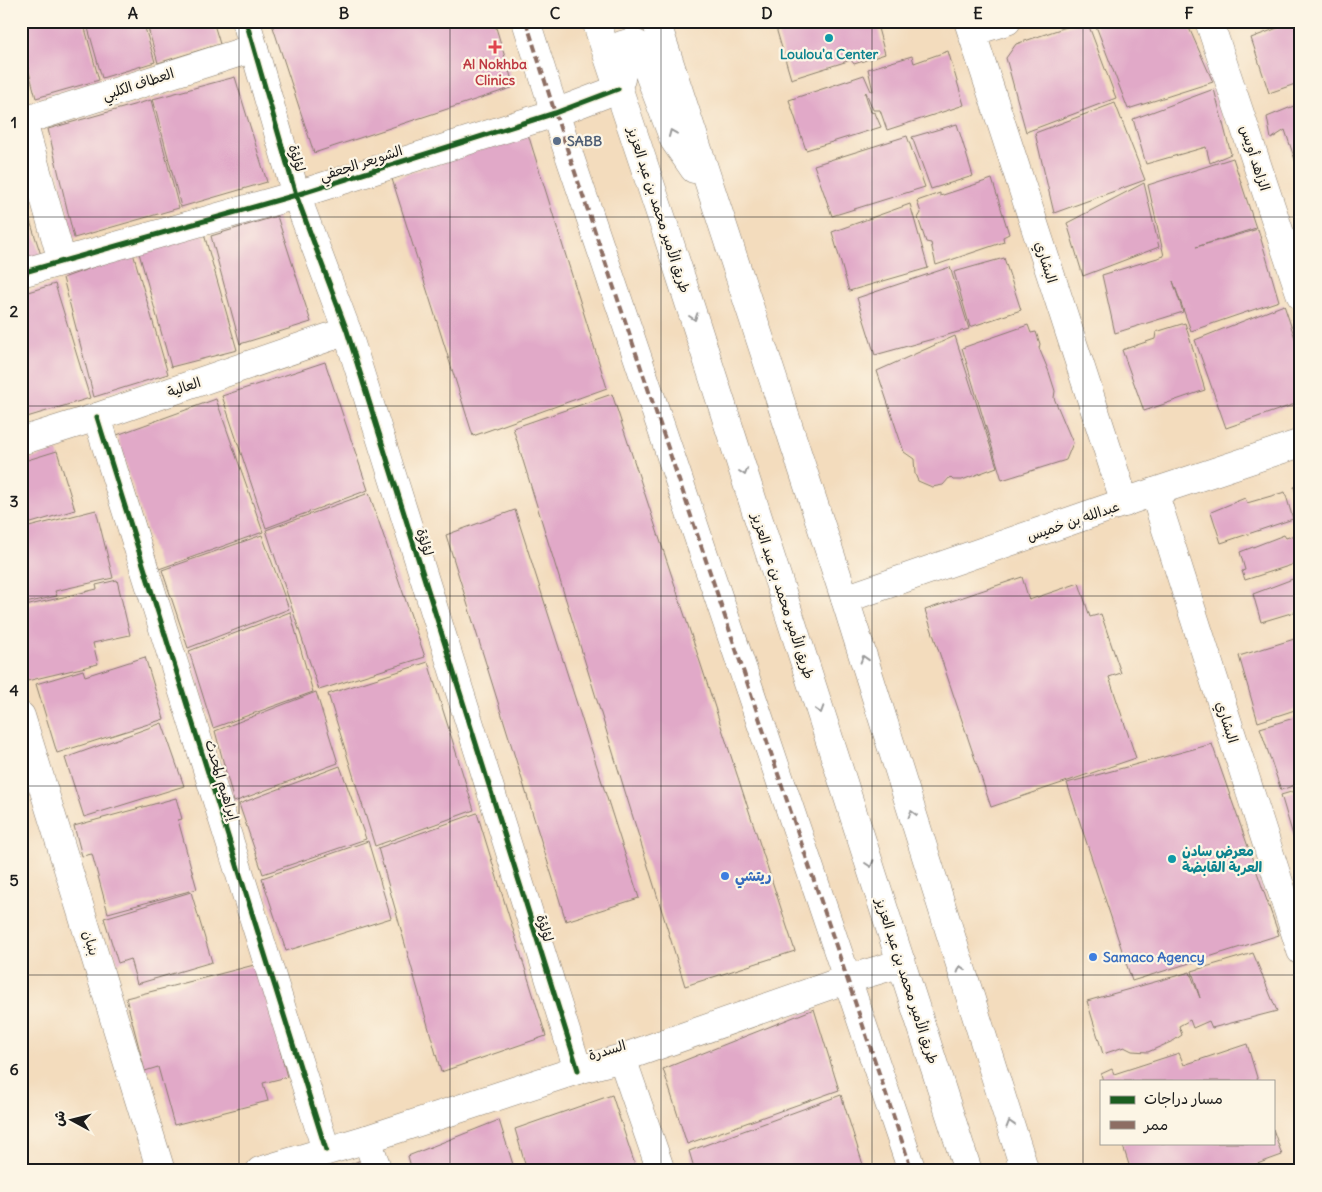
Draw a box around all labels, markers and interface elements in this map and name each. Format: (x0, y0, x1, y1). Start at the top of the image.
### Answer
text: A (128, 3, 138, 23)
text: B (339, 3, 350, 23)
text: C (550, 3, 561, 23)
text: D (761, 3, 773, 23)
text: E (973, 3, 983, 23)
text: F (1184, 3, 1194, 23)
marker: Loulou'a Center (823, 32, 835, 44)
marker: Al Nokhba Clinics (488, 40, 502, 54)
place label: Loulou'a Center (780, 45, 879, 63)
place label: Al Nokhba Clinics (463, 55, 527, 89)
street label: العطاف الكلبي (100, 64, 177, 108)
text: 1 (11, 112, 17, 132)
street label: الزاهد أويس (1236, 123, 1274, 193)
street label: طريق الأمير محمد بن عبد العزيز (623, 124, 694, 295)
one-way arrow (667, 129, 678, 138)
place label: SABB (567, 132, 602, 150)
marker: SABB (551, 135, 563, 147)
street label: الشويعر الجعفي (317, 141, 406, 189)
street label: لؤلؤة (285, 142, 309, 174)
street label: البشاري (1029, 239, 1061, 286)
text: 2 (10, 301, 19, 321)
one-way arrow (688, 312, 698, 321)
street label: العالية (165, 373, 203, 401)
one-way arrow (738, 467, 748, 475)
text: 3 (9, 491, 19, 511)
street label: عبدالله بن خميس (1024, 497, 1122, 545)
street label: طريق الأمير محمد بن عبد العزيز (747, 510, 818, 681)
street label: لؤلؤة (412, 526, 438, 558)
one-way arrow (859, 656, 869, 664)
text: 4 (9, 680, 19, 700)
street label: البشاري (1210, 699, 1242, 746)
one-way arrow (814, 705, 824, 713)
street label: إبراهيم المحدث (199, 737, 243, 824)
one-way arrow (908, 811, 918, 819)
place label: معرض سادن العربة القابضة (1182, 842, 1263, 876)
marker: معرض سادن العربة القابضة (1166, 853, 1178, 865)
one-way arrow (864, 860, 874, 868)
place label: ريتشي (735, 867, 771, 889)
text: 5 (9, 870, 19, 890)
marker: ريتشي (719, 870, 731, 882)
street label: طريق الأمير محمد بن عبد العزيز (871, 895, 942, 1066)
street label: لؤلؤة (532, 912, 558, 944)
street label: بنبان (79, 928, 103, 958)
place label: Samaco Agency (1103, 948, 1205, 966)
marker: Samaco Agency (1087, 951, 1099, 963)
one-way arrow (957, 966, 967, 974)
street label: السدرة (586, 1036, 628, 1064)
text: 6 (9, 1059, 19, 1079)
legend (1100, 1080, 1274, 1144)
text: مسار دراجات (1144, 1089, 1223, 1108)
north arrow (48, 1094, 98, 1144)
text: ش (49, 1110, 69, 1127)
text: ممر (1142, 1115, 1168, 1134)
one-way arrow (1005, 1121, 1015, 1129)

